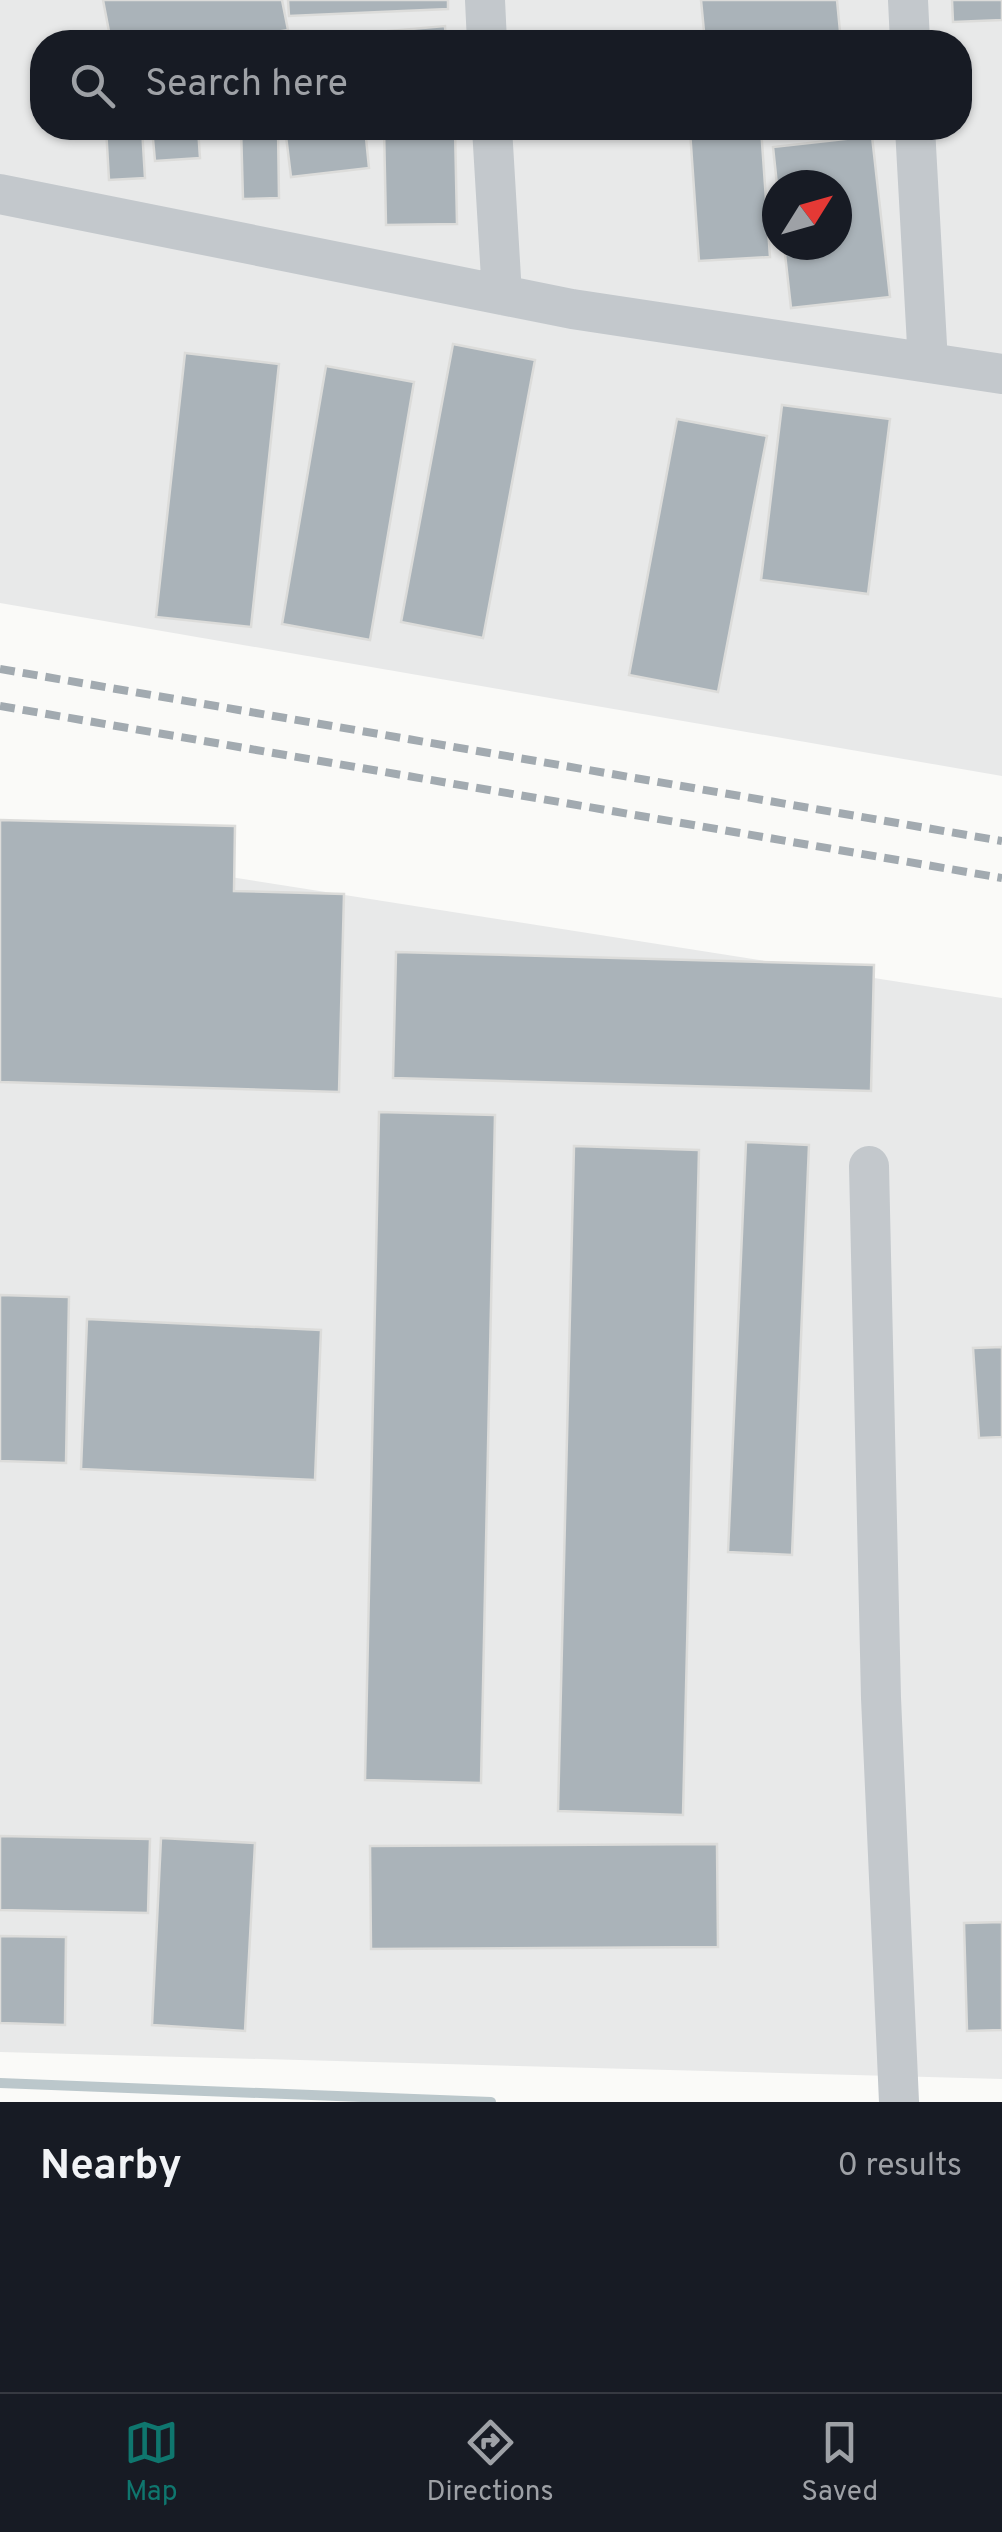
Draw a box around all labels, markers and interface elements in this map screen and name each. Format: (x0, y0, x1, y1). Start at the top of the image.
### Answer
search box (30, 30, 972, 140)
icon: search (65, 58, 120, 113)
text: Search here (145, 61, 348, 110)
north arrow (762, 170, 852, 260)
text: Nearby (40, 2141, 182, 2194)
text: 0 results (837, 2147, 962, 2187)
tab: Map (124, 2415, 179, 2511)
tab: Directions (426, 2415, 554, 2511)
tab: Saved (801, 2415, 878, 2511)

